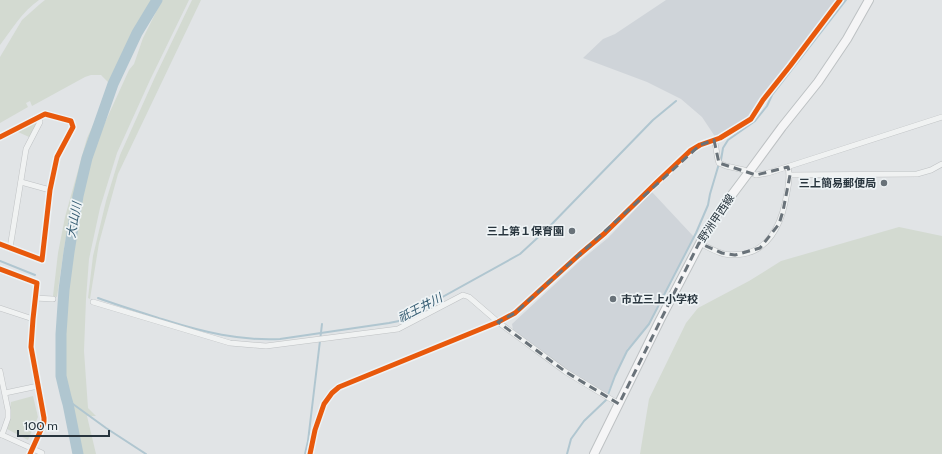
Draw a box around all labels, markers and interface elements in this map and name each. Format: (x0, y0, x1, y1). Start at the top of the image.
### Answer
place label: 三上簡易郵便局 (799, 176, 876, 190)
marker: 三上簡易郵便局 (879, 178, 889, 188)
street label: 野洲甲西線 (695, 191, 737, 245)
water label: 大山川 (63, 199, 84, 239)
place label: 三上第１保育園 (487, 224, 564, 238)
marker: 三上第１保育園 (567, 226, 577, 236)
water label: 祇王井川 (395, 289, 446, 325)
place label: 市立三上小学校 (621, 292, 698, 306)
marker: 市立三上小学校 (608, 294, 618, 304)
scale bar (18, 412, 109, 438)
text: 100 m (24, 418, 58, 433)

